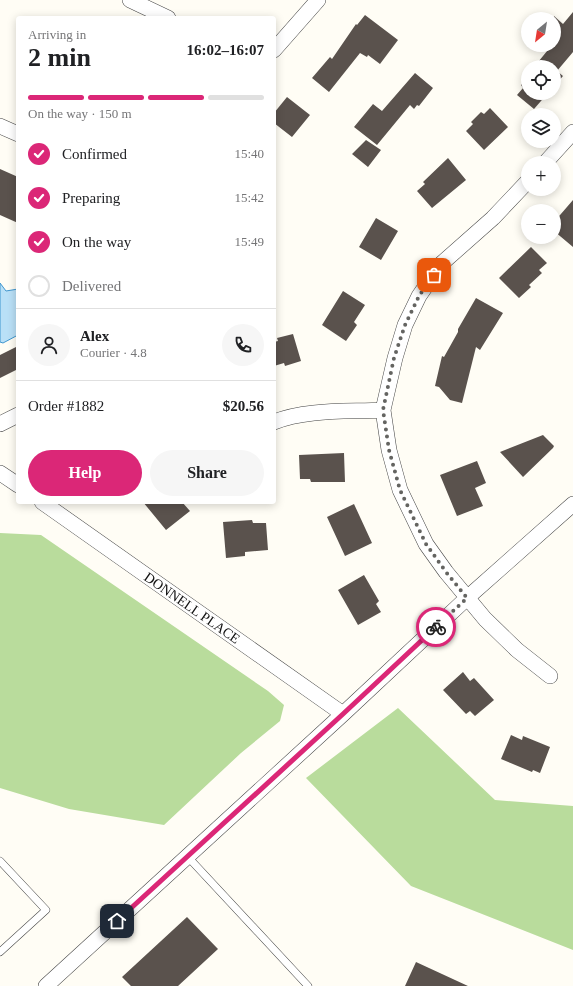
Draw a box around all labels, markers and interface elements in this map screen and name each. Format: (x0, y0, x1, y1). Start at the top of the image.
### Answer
north arrow (521, 12, 561, 52)
map controls (521, 12, 561, 244)
text: Arriving in (28, 27, 86, 42)
text: 16:02–16:07 (187, 42, 264, 58)
text: 2 min (28, 43, 91, 72)
button: locate (521, 60, 561, 100)
text: On the way · 150 m (28, 106, 132, 121)
button: layers (521, 108, 561, 148)
icon: check (28, 143, 50, 165)
text: Confirmed (62, 146, 127, 162)
text: 15:40 (234, 146, 264, 161)
button: + (521, 156, 561, 196)
icon: check (28, 187, 50, 209)
text: Preparing (62, 190, 120, 206)
text: 15:42 (234, 190, 264, 205)
button: − (521, 204, 561, 244)
icon: check (28, 231, 50, 253)
text: On the way (62, 234, 131, 250)
text: 15:49 (234, 234, 264, 249)
pin (417, 258, 451, 292)
icon: bag (423, 264, 445, 286)
text: Delivered (62, 278, 121, 294)
button: person (28, 324, 70, 366)
button: phone (222, 324, 264, 366)
text: Alex (80, 328, 109, 344)
text: Courier · 4.8 (80, 345, 147, 360)
text: Order #1882 (28, 398, 104, 414)
text: $20.56 (223, 398, 264, 414)
button: Help (28, 450, 142, 496)
button: Share (150, 450, 264, 496)
street label: DONNELL PLACE (141, 569, 243, 647)
courier (416, 607, 456, 647)
icon: bike (425, 616, 447, 638)
pin (100, 904, 134, 938)
icon: home (106, 910, 128, 932)

